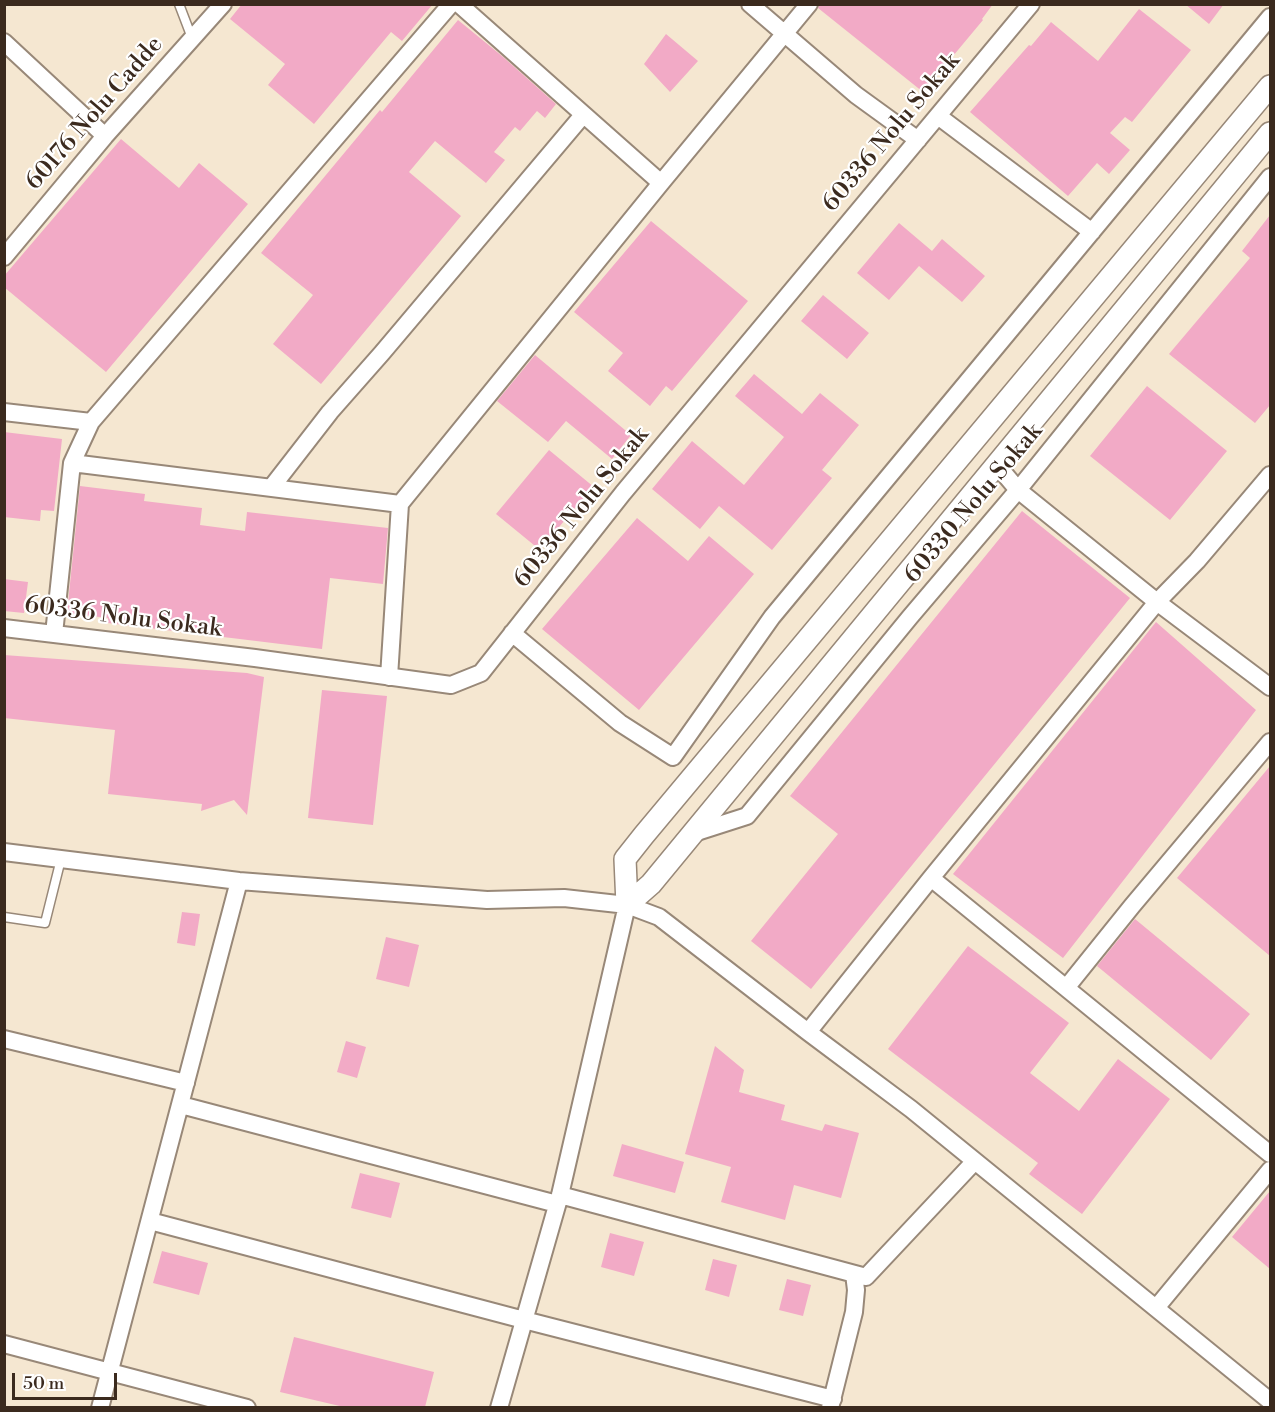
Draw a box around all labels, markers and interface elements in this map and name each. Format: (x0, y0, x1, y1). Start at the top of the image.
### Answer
street label: 60176 Nolu Cadde (20, 31, 170, 197)
street label: 60336 Nolu Sokak (817, 48, 967, 218)
street label: 60330 Nolu Sokak (899, 418, 1049, 590)
street label: 60336 Nolu Sokak (508, 422, 656, 594)
street label: 60336 Nolu Sokak (23, 592, 223, 644)
scale bar (15, 1361, 120, 1399)
text: 50 m (23, 1372, 64, 1395)

